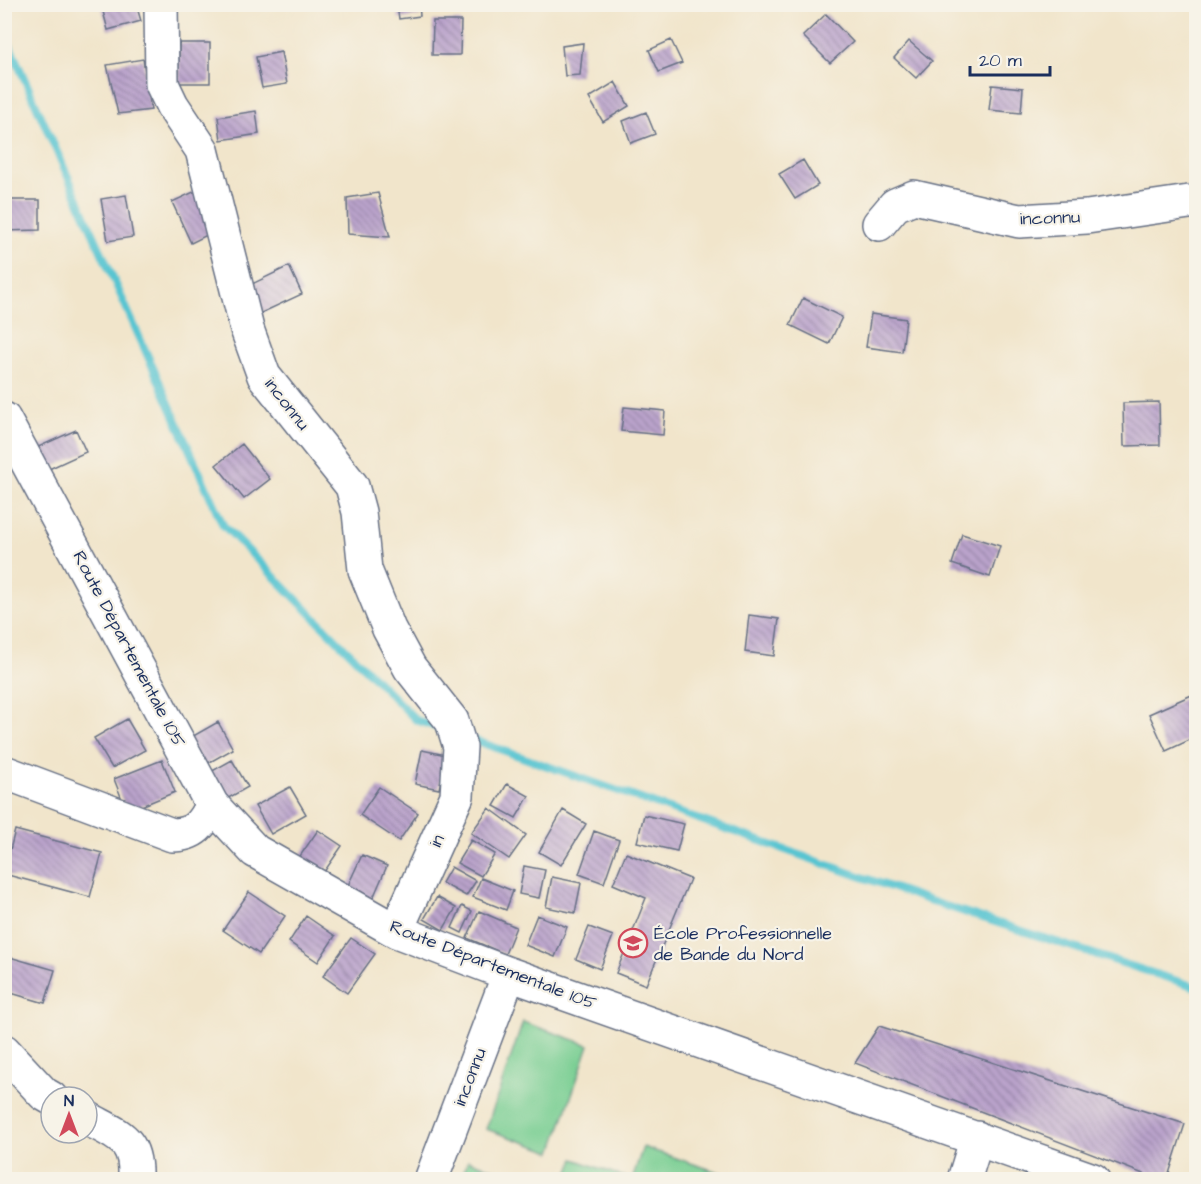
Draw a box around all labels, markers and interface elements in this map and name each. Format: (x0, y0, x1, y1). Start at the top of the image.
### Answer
scale bar (970, 39, 1050, 77)
text: 20 m (979, 48, 1022, 73)
street label: inconnu (1019, 204, 1081, 232)
street label: inconnu (259, 373, 315, 435)
street label: Route Départementale 105 (67, 546, 192, 752)
street label: in (423, 831, 451, 851)
street label: Route Départementale 105 (386, 914, 600, 1016)
place label: École Professionnelle de Bande du Nord (654, 921, 832, 967)
school or university icon: École Professionnelle de Bande du Nord (617, 927, 649, 959)
street label: inconnu (448, 1044, 492, 1110)
north arrow (39, 1085, 99, 1145)
text: N (64, 1090, 74, 1112)

